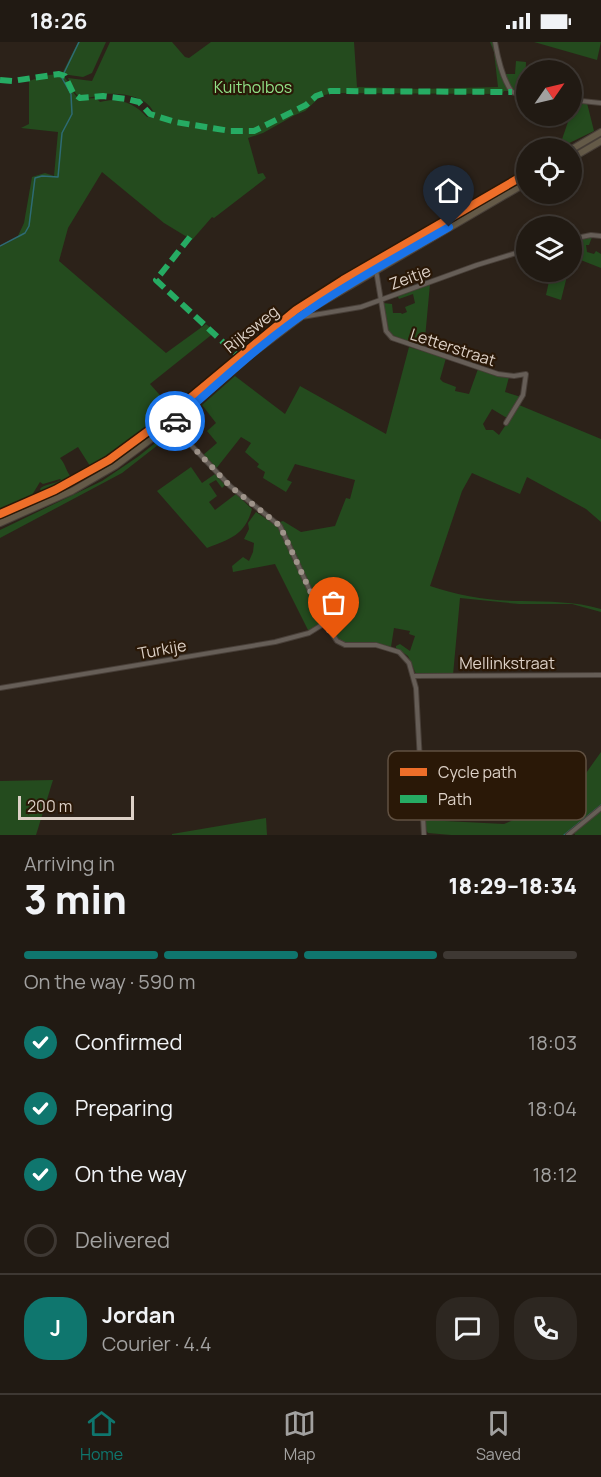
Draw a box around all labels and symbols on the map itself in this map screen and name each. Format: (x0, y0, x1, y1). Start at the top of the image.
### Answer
north arrow (516, 60, 582, 126)
park label: Kuitholbos (214, 76, 292, 98)
pin (423, 165, 474, 227)
street label: Zeitje (386, 259, 434, 295)
street label: Rijksweg (219, 300, 283, 358)
street label: Letterstraat (407, 323, 499, 371)
courier (145, 391, 205, 451)
pin (308, 577, 359, 639)
street label: Turkije (136, 634, 188, 664)
street label: Mellinkstraat (459, 652, 555, 674)
legend (388, 751, 586, 820)
text: Cycle path (438, 761, 517, 783)
text: Path (438, 788, 472, 810)
scale bar (18, 793, 134, 820)

